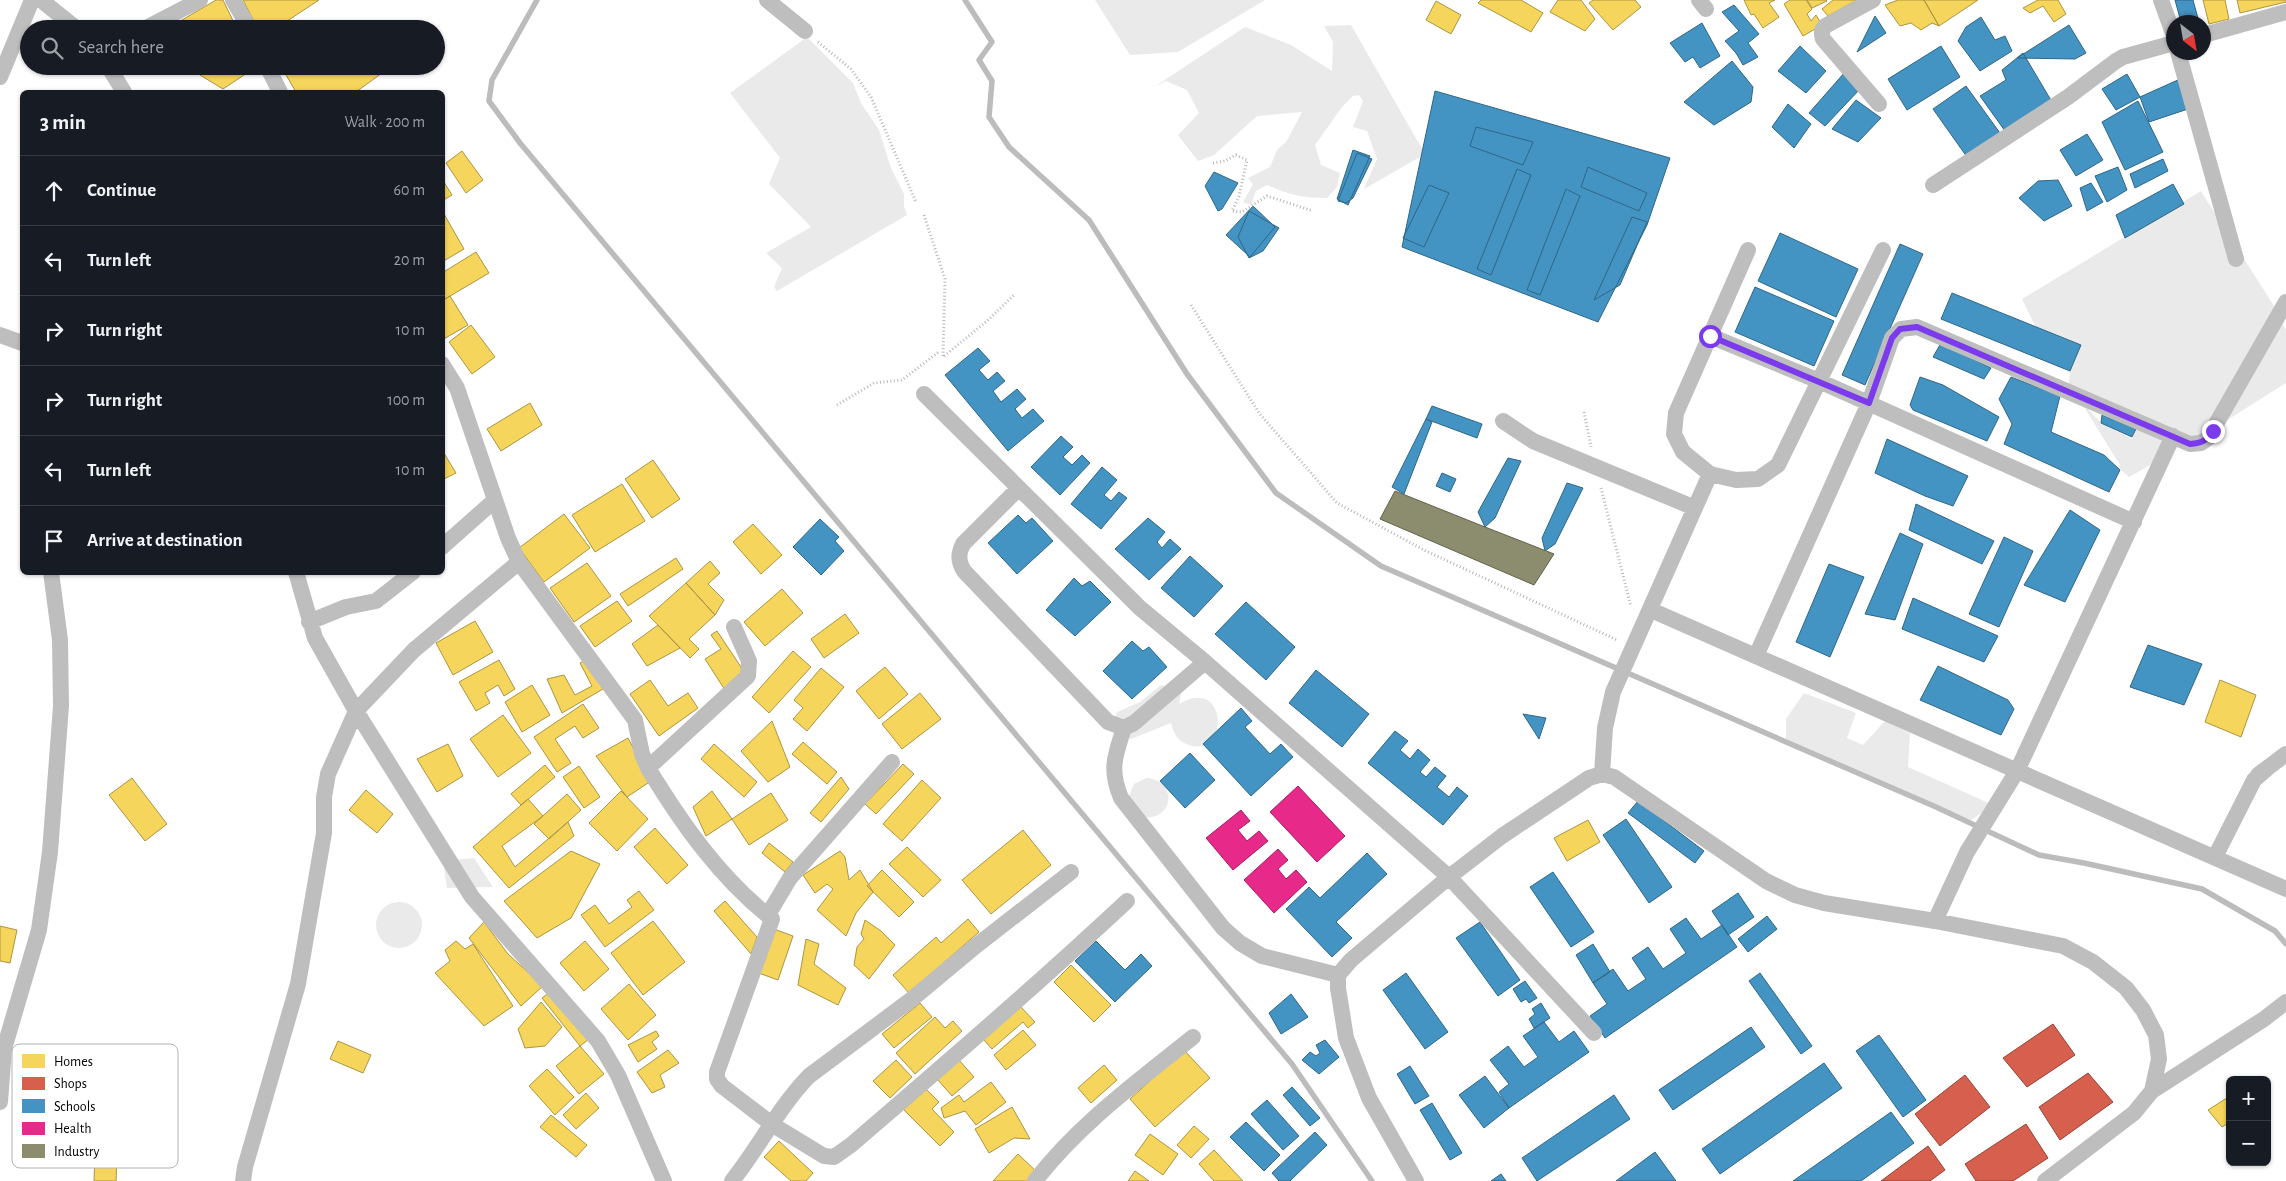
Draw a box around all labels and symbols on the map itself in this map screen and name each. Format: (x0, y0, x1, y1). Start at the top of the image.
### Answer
north arrow (2166, 15, 2211, 60)
route start (1699, 325, 1722, 348)
route end (2202, 420, 2225, 443)
legend (12, 1044, 178, 1168)
text: Homes (54, 1055, 93, 1069)
text: Shops (54, 1077, 87, 1091)
text: Schools (54, 1100, 95, 1114)
text: Health (54, 1122, 91, 1136)
text: Industry (54, 1145, 100, 1159)

